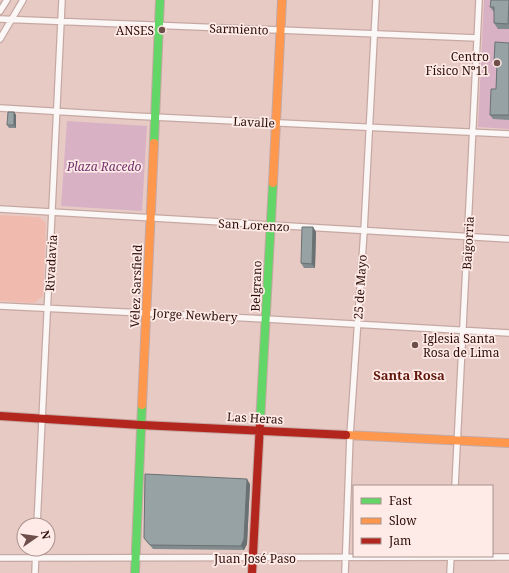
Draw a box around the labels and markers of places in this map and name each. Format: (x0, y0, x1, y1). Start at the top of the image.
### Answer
place label: ANSES (116, 22, 154, 39)
marker: ANSES (157, 25, 167, 35)
place label: Centro Físico Nº11 (426, 48, 489, 79)
marker: Centro Físico Nº11 (492, 58, 502, 68)
place label: Iglesia Santa Rosa de Lima (423, 330, 500, 361)
marker: Iglesia Santa Rosa de Lima (410, 340, 420, 350)

